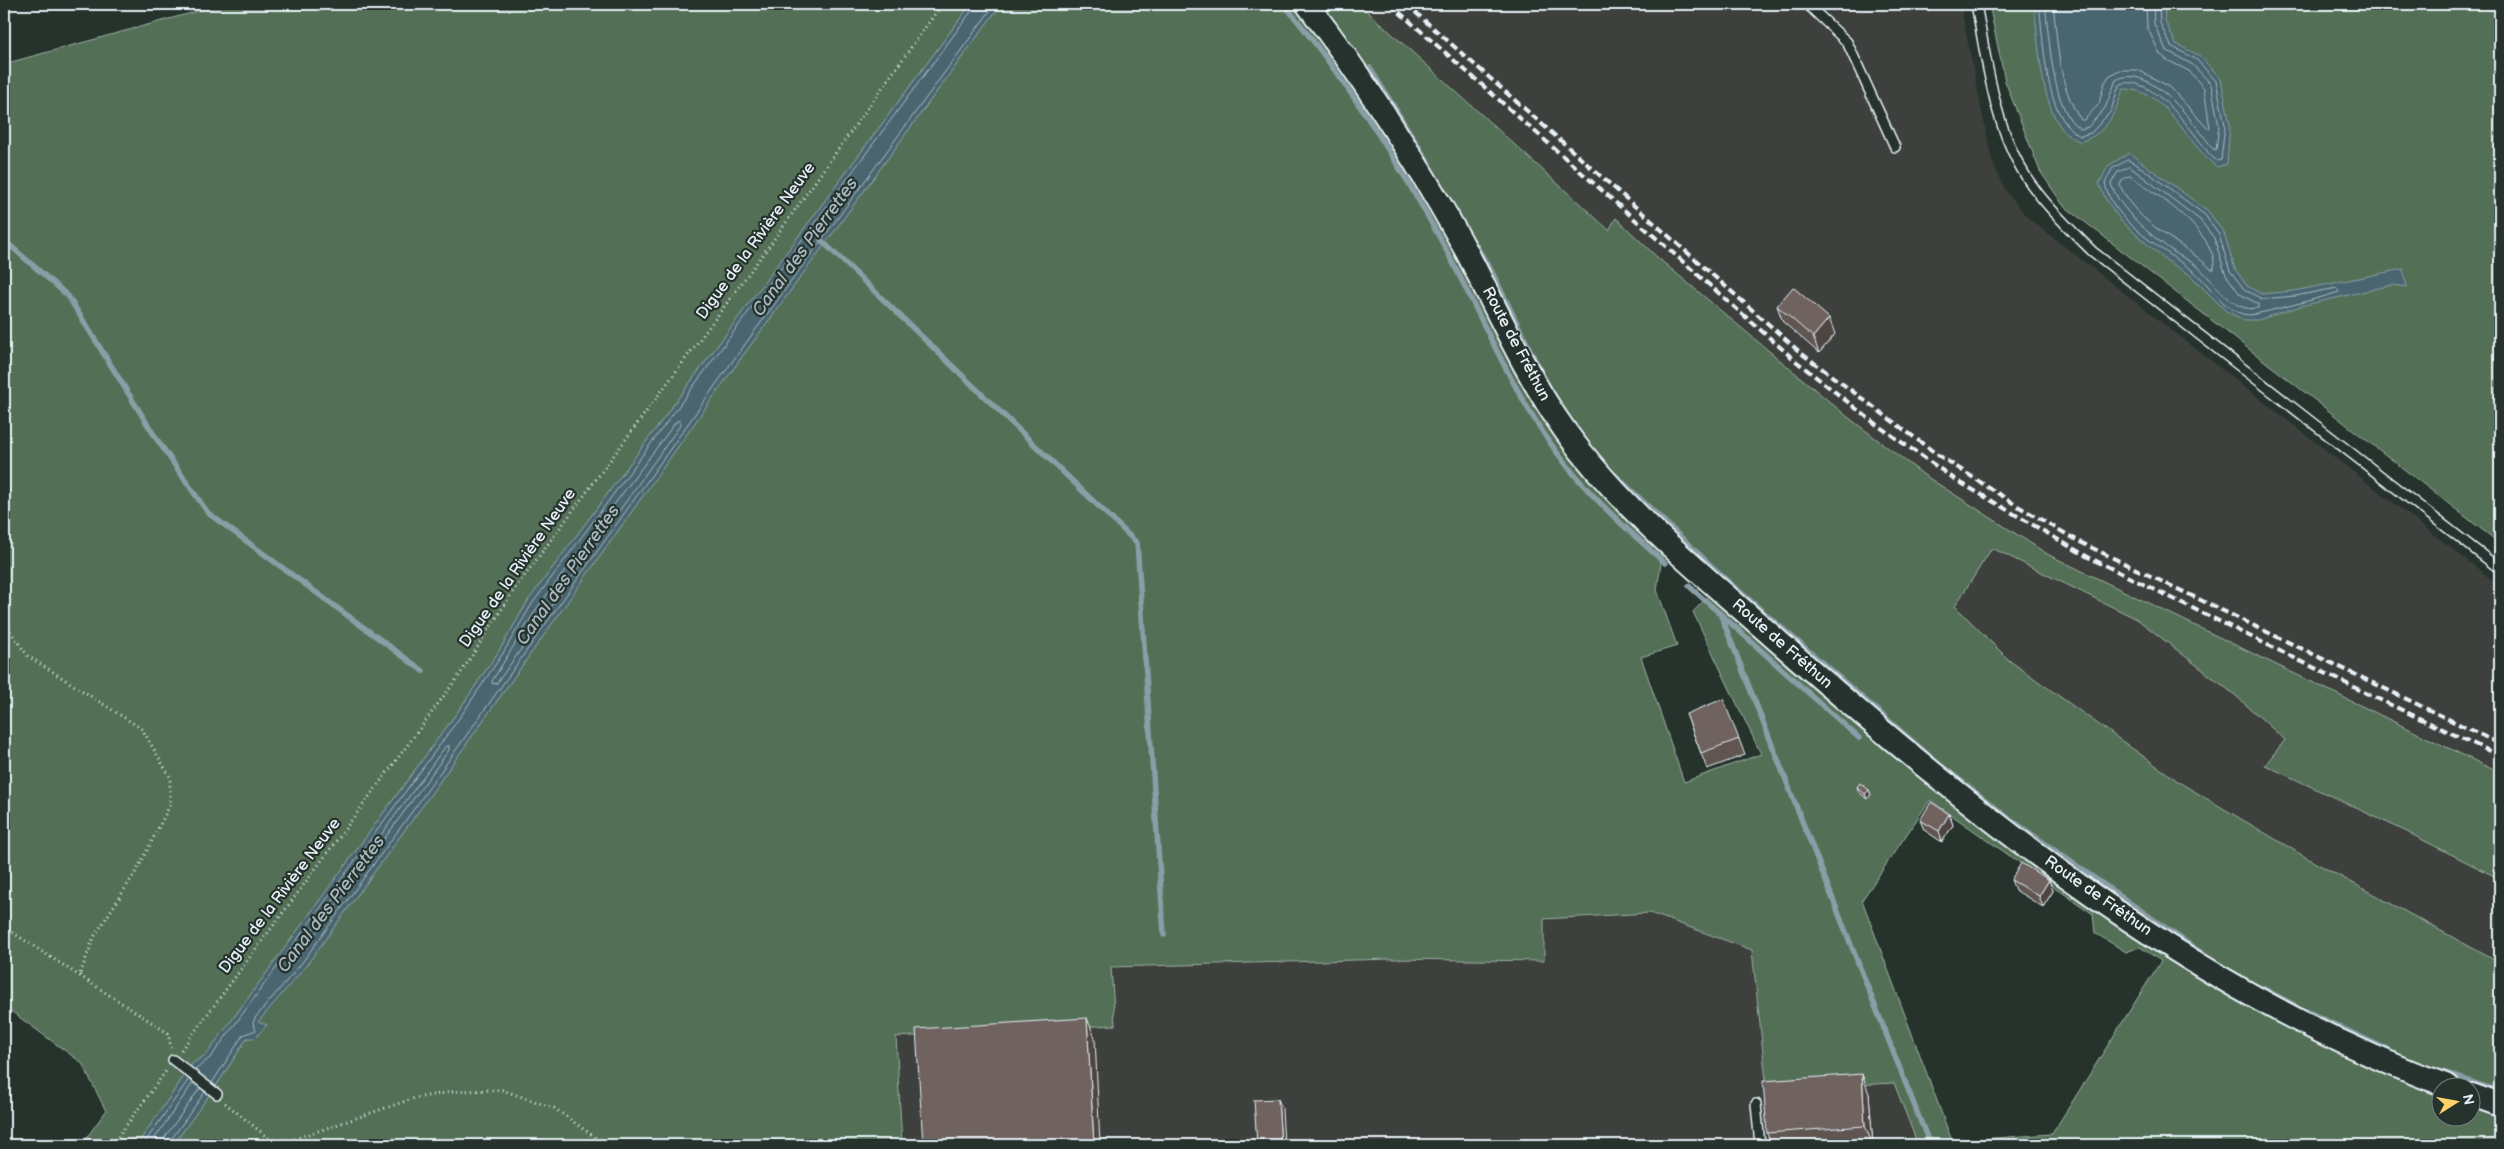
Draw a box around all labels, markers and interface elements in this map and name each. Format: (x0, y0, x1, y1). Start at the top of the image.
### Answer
street label: Digue de la Rivière Neuve (693, 158, 820, 323)
water label: Canal des Pierrettes (748, 174, 862, 320)
street label: Route de Fréthun (1478, 284, 1554, 404)
street label: Digue de la Rivière Neuve (456, 485, 580, 651)
water label: Canal des Pierrettes (512, 501, 624, 649)
street label: Route de Fréthun (1728, 595, 1836, 693)
street label: Digue de la Rivière Neuve (215, 814, 345, 977)
water label: Canal des Pierrettes (273, 831, 389, 977)
street label: Route de Fréthun (2041, 852, 2155, 940)
north arrow (2432, 1076, 2482, 1126)
text: N (2459, 1093, 2478, 1106)

